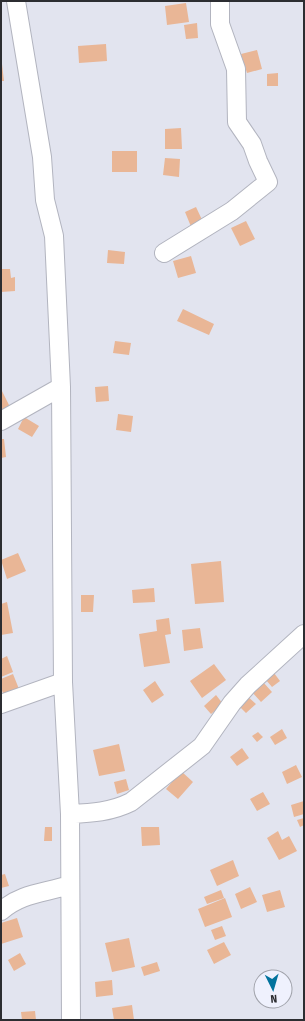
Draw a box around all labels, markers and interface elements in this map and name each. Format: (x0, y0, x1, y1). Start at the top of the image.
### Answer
north arrow (253, 969, 293, 1009)
text: N (270, 992, 278, 1005)

